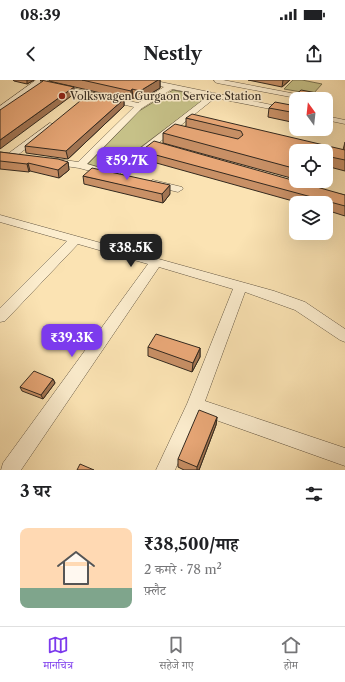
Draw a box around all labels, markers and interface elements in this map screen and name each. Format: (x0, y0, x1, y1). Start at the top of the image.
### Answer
text: 08:39 (20, 5, 61, 24)
icon: back (20, 43, 42, 65)
text: Nestly (143, 43, 202, 65)
icon: share (303, 43, 325, 65)
place label: Volkswagen Gurgaon Service Station (69, 89, 262, 103)
marker: Volkswagen Gurgaon Service Station (57, 91, 67, 101)
north arrow (289, 92, 333, 136)
map controls (289, 92, 333, 240)
button: locate (289, 144, 333, 188)
pin: ₹59.7K (94, 147, 160, 181)
text: ₹59.7K (106, 152, 148, 168)
button: layers (289, 196, 333, 240)
pin: ₹38.5K (98, 234, 164, 268)
text: ₹38.5K (109, 239, 153, 255)
pin: ₹39.3K (39, 324, 105, 358)
text: ₹39.3K (50, 329, 94, 345)
text: 3 घर (20, 481, 51, 501)
icon: filters (303, 483, 325, 505)
text: ₹38,500/माह (144, 534, 238, 554)
icon: home (52, 544, 100, 592)
text: 2 कमरे · 78 m² (144, 561, 222, 577)
text: फ़्लैट (144, 582, 166, 598)
tab: मानचित्र (43, 634, 73, 676)
tab: सहेजे गए (159, 634, 194, 676)
tab: होम (280, 634, 302, 676)

